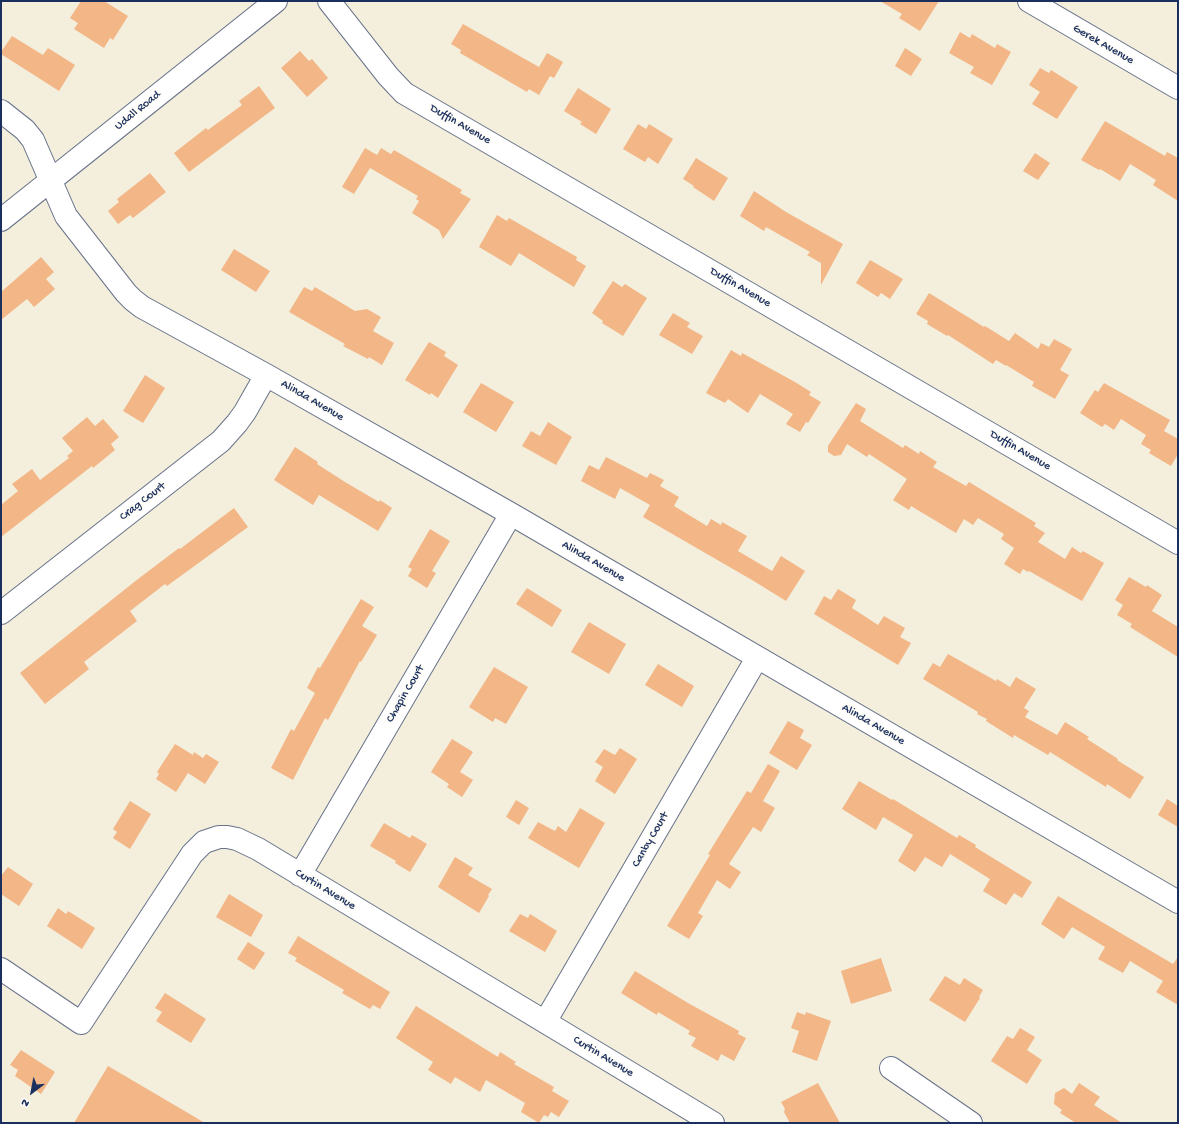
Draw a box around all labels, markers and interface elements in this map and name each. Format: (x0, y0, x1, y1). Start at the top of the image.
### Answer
street label: Gerek Avenue (1070, 22, 1136, 68)
street label: Udall Road (112, 88, 164, 134)
street label: Duffin Avenue (427, 102, 493, 148)
street label: Duffin Avenue (707, 265, 773, 311)
street label: Alinda Avenue (278, 377, 346, 425)
street label: Duffin Avenue (987, 428, 1053, 474)
street label: Crag Court (117, 480, 169, 524)
street label: Alinda Avenue (559, 538, 627, 586)
street label: Chapin Court (384, 663, 428, 725)
street label: Alinda Avenue (839, 701, 907, 749)
street label: Canby Court (629, 810, 673, 870)
street label: Curtin Avenue (292, 866, 358, 914)
street label: Curtin Avenue (570, 1033, 636, 1081)
north arrow (12, 1072, 52, 1112)
text: N (19, 1095, 32, 1109)

